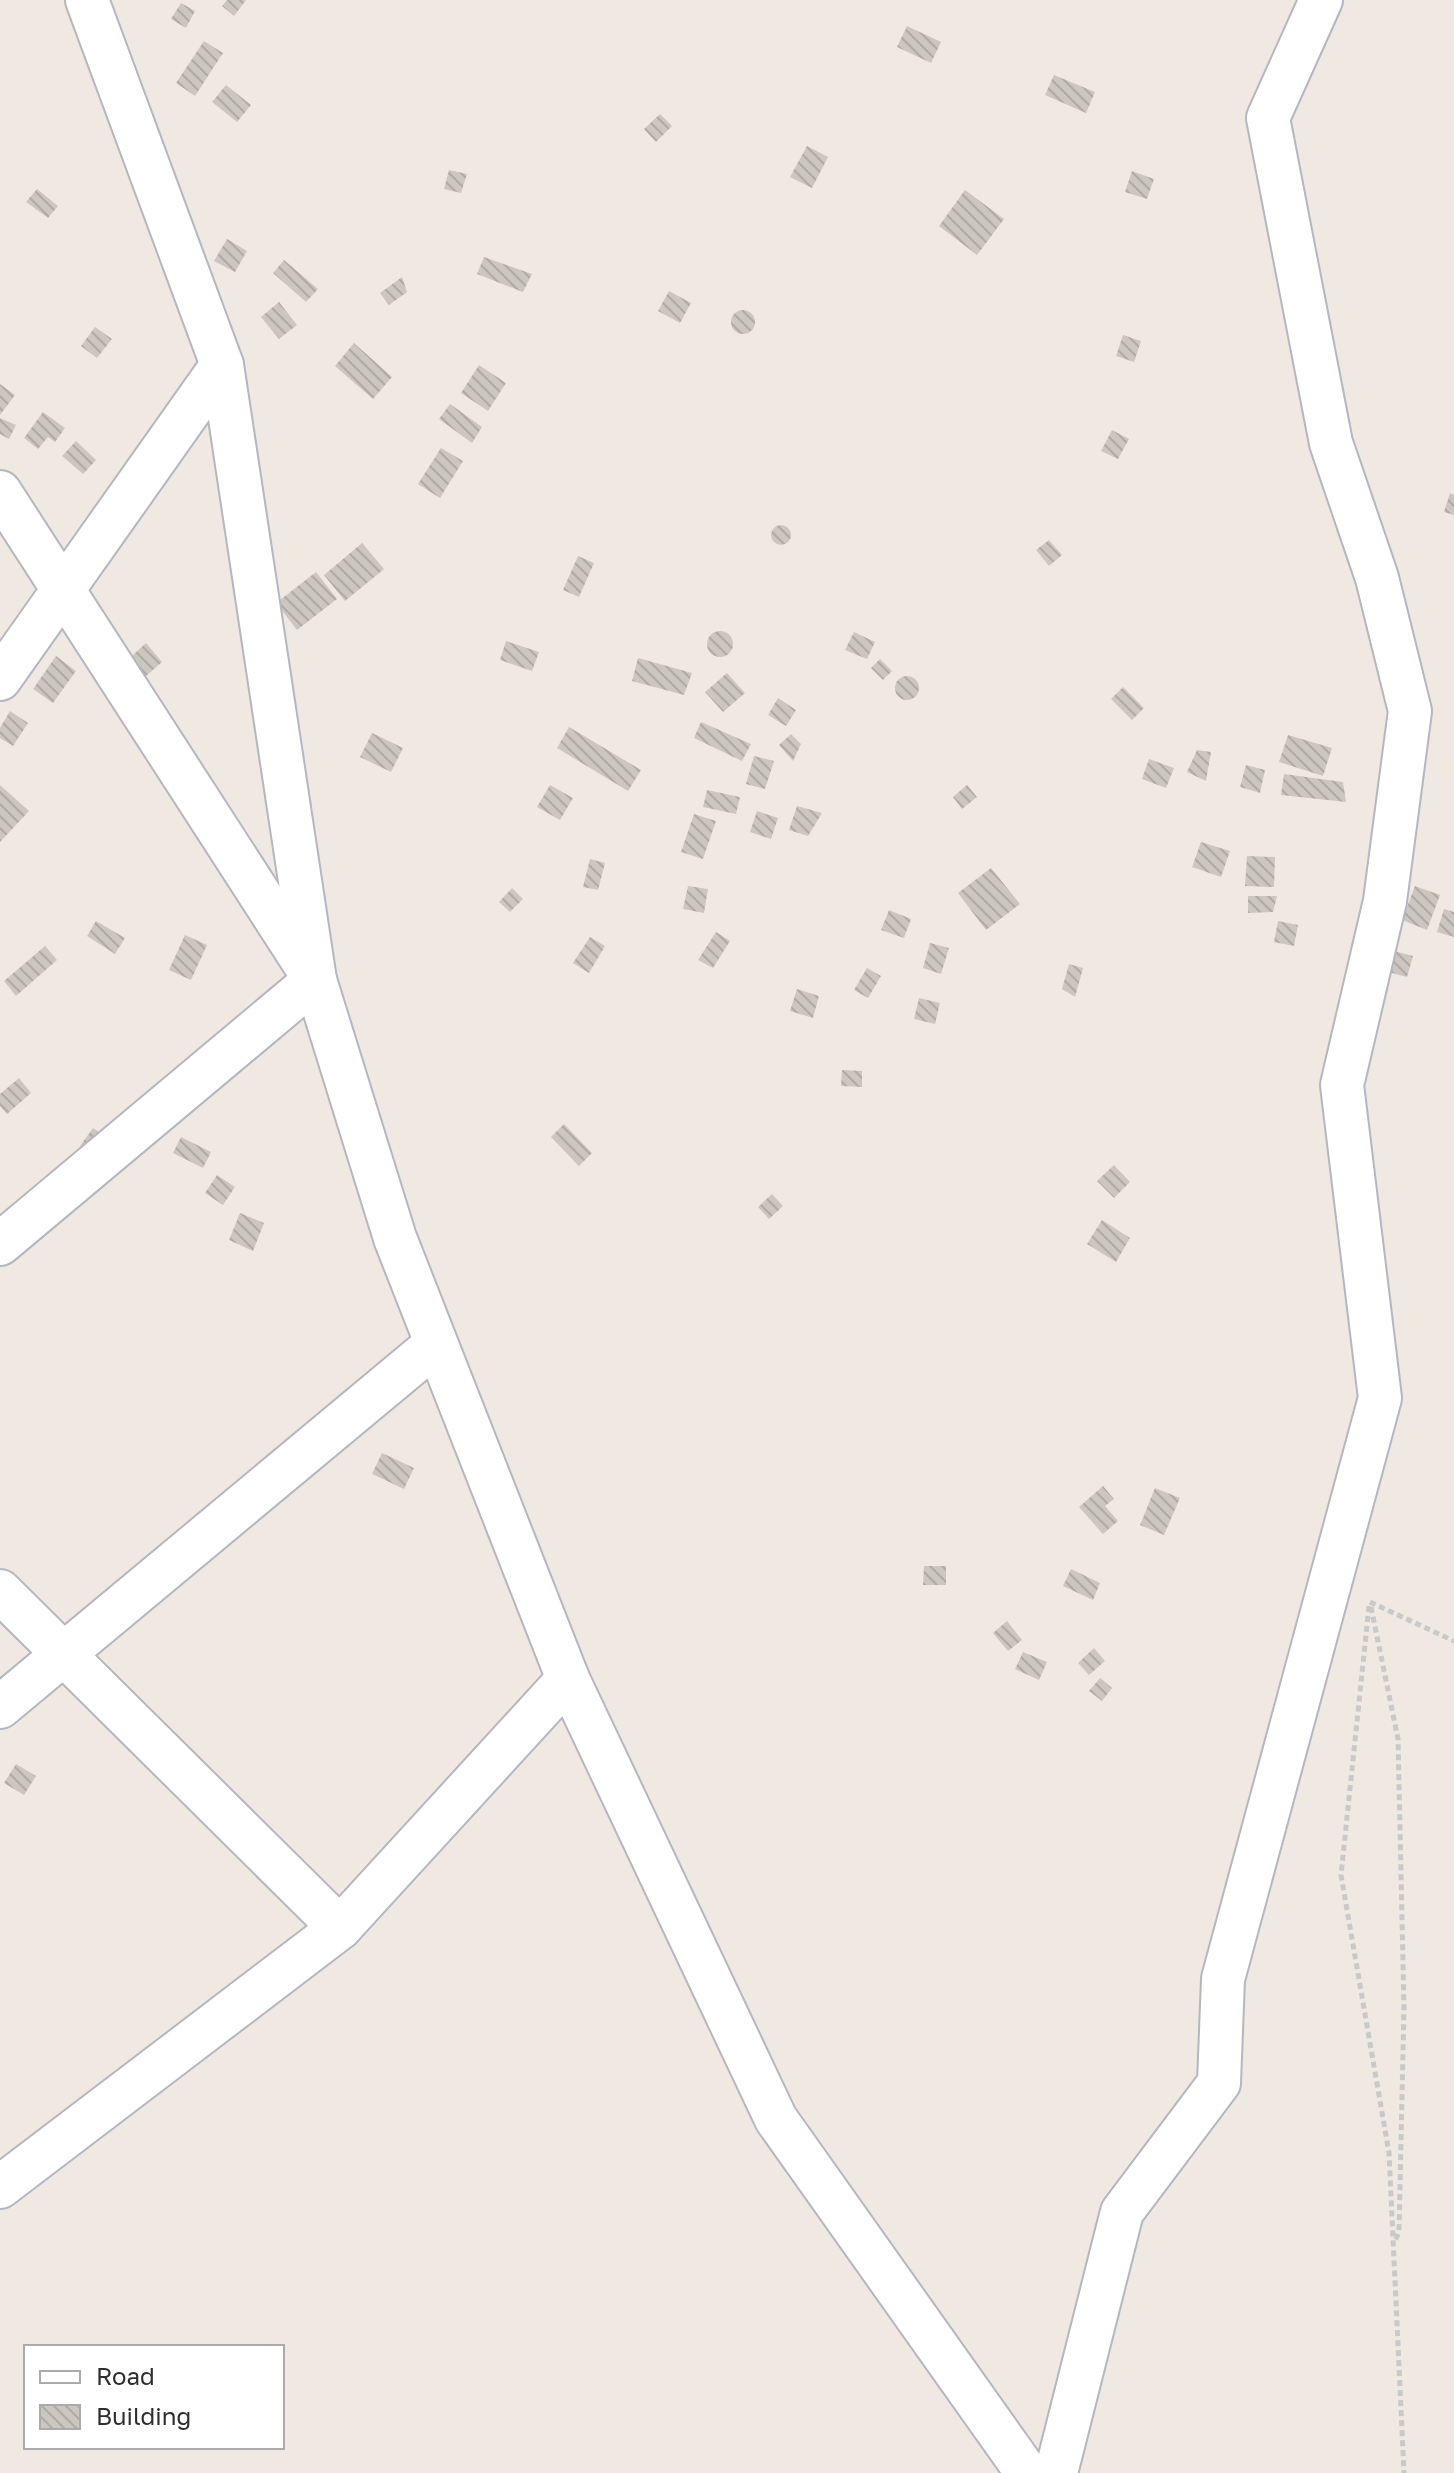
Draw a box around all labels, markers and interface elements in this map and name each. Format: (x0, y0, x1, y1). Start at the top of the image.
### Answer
legend (24, 2345, 284, 2449)
text: Road (96, 2361, 155, 2390)
text: Building (96, 2401, 191, 2430)

